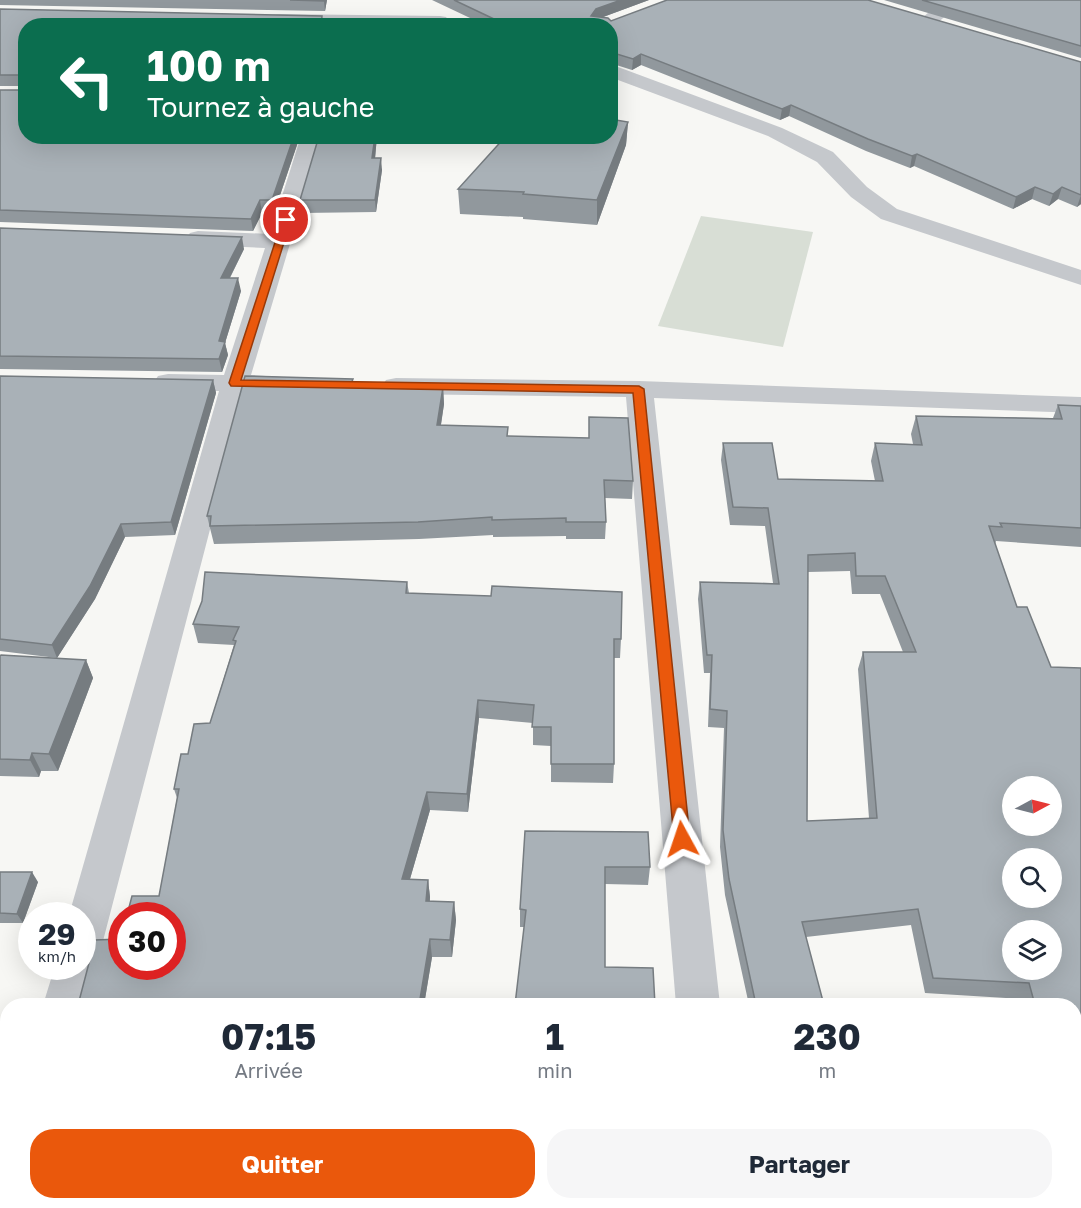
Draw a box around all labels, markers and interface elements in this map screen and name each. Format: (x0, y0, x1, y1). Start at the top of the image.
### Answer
text: 100 m (147, 40, 270, 90)
icon: left (48, 42, 126, 120)
text: Tournez à gauche (147, 91, 374, 123)
pin (260, 194, 311, 245)
icon: arrive (269, 203, 302, 236)
north arrow (1002, 776, 1062, 836)
map controls (1002, 776, 1062, 980)
position arrow (650, 807, 714, 871)
button: search (1002, 848, 1062, 908)
speed limit sign: 30 (108, 902, 186, 980)
text: 29 (38, 916, 76, 952)
button: layers (1002, 920, 1062, 980)
text: km/h (38, 947, 76, 965)
text: 07:15 (221, 1015, 316, 1058)
text: 1 (546, 1015, 564, 1058)
text: 230 (794, 1015, 861, 1058)
text: Arrivée (234, 1058, 303, 1082)
text: min (537, 1058, 573, 1082)
text: m (818, 1058, 836, 1082)
button: Quitter (30, 1129, 535, 1198)
button: Partager (547, 1129, 1052, 1198)

